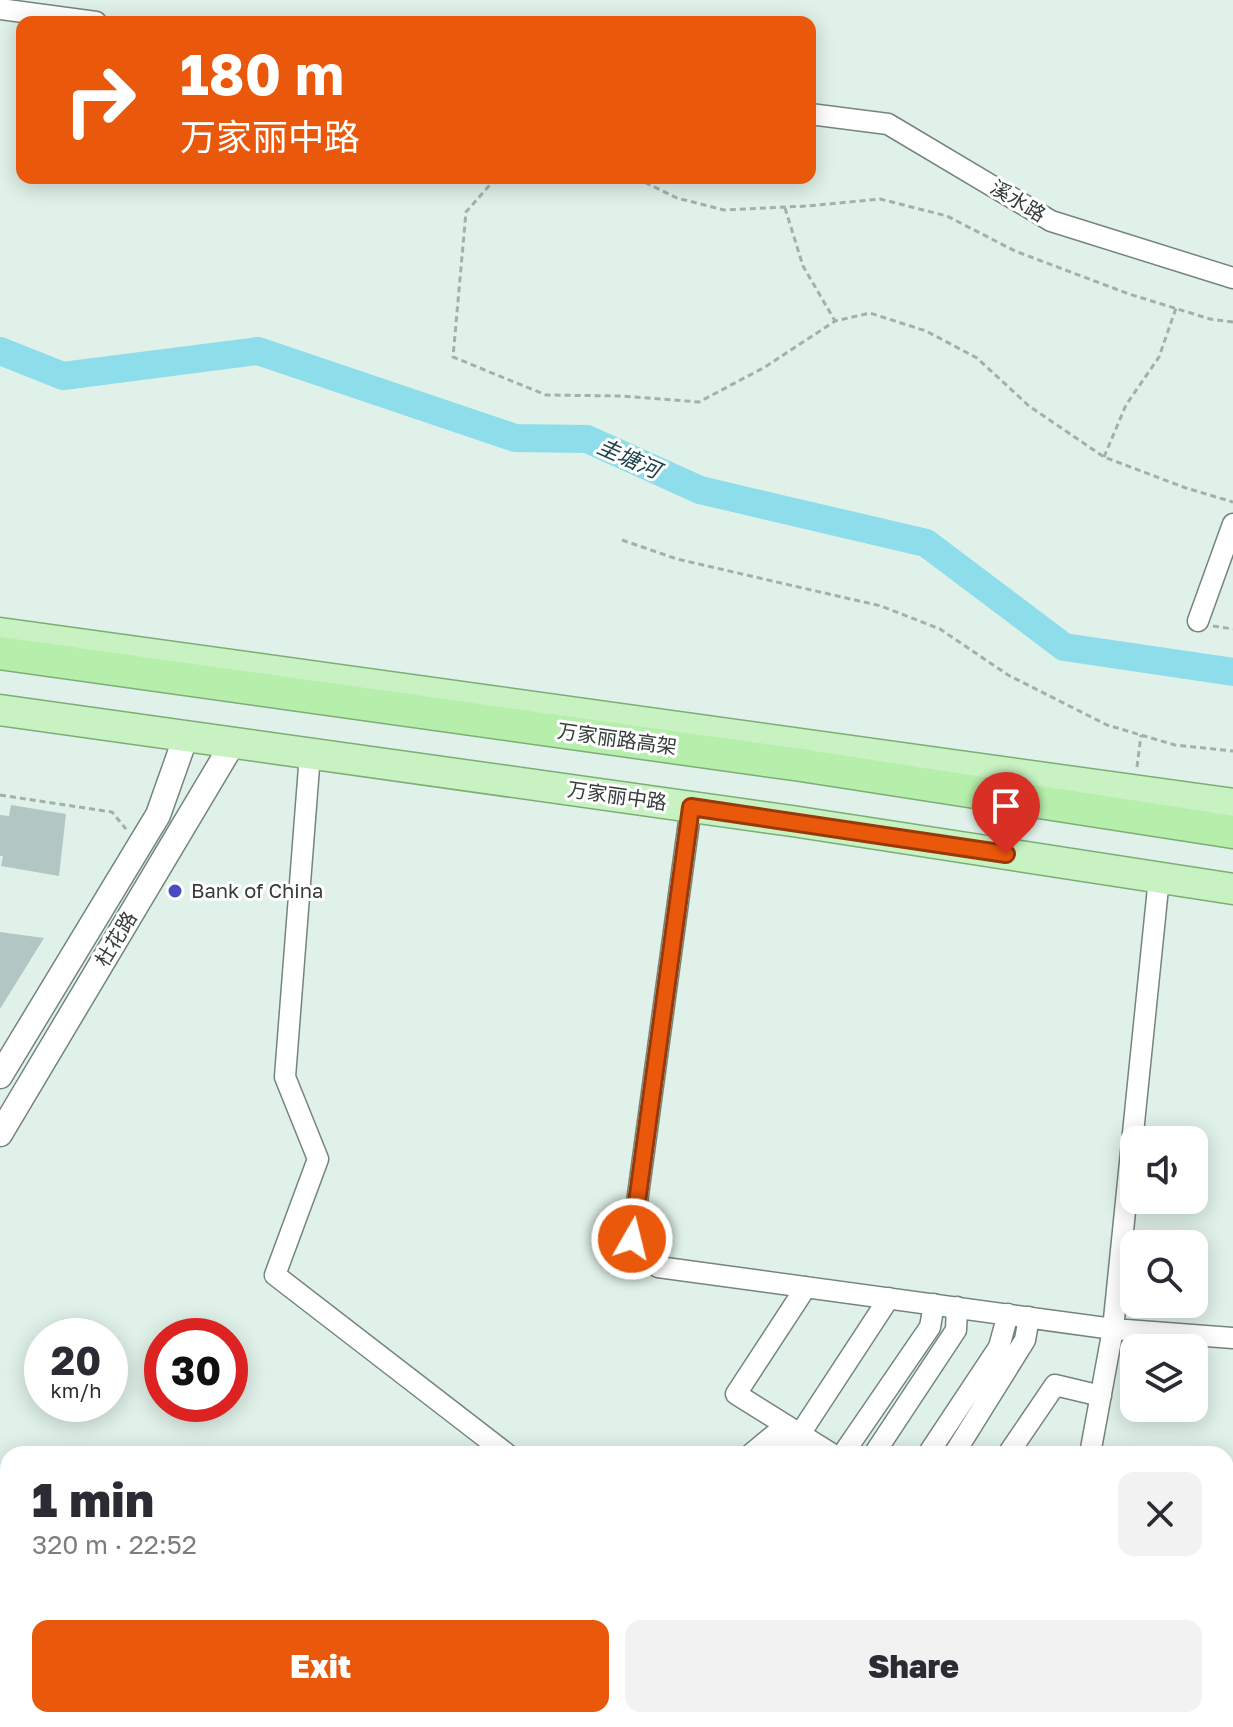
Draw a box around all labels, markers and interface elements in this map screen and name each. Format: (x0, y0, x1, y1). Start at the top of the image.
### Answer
text: 180 m (180, 40, 344, 107)
icon: right (48, 48, 152, 152)
text: 万家丽中路 (180, 115, 360, 158)
street label: 溪水路 (987, 174, 1050, 226)
water label: 圭塘河 (594, 432, 668, 485)
street label: 万家丽路高架 (556, 718, 678, 758)
pin (972, 772, 1040, 854)
street label: 万家丽中路 (566, 776, 668, 814)
icon: arrive (984, 784, 1028, 828)
place label: Bank of China (191, 878, 323, 902)
marker: Bank of China (166, 882, 184, 900)
street label: 杜花路 (89, 907, 141, 970)
map controls (1120, 1126, 1208, 1422)
button: sound (1120, 1126, 1208, 1214)
position arrow (590, 1197, 674, 1281)
button: search (1120, 1230, 1208, 1318)
speed limit sign: 30 (144, 1318, 248, 1422)
button: layers (1120, 1334, 1208, 1422)
text: 20 (51, 1336, 101, 1384)
text: km/h (51, 1378, 101, 1402)
text: 1 min (32, 1470, 154, 1528)
button: close (1118, 1472, 1202, 1556)
text: 320 m · 22:52 (32, 1529, 197, 1560)
button: Exit (32, 1620, 609, 1712)
button: Share (625, 1620, 1202, 1712)

